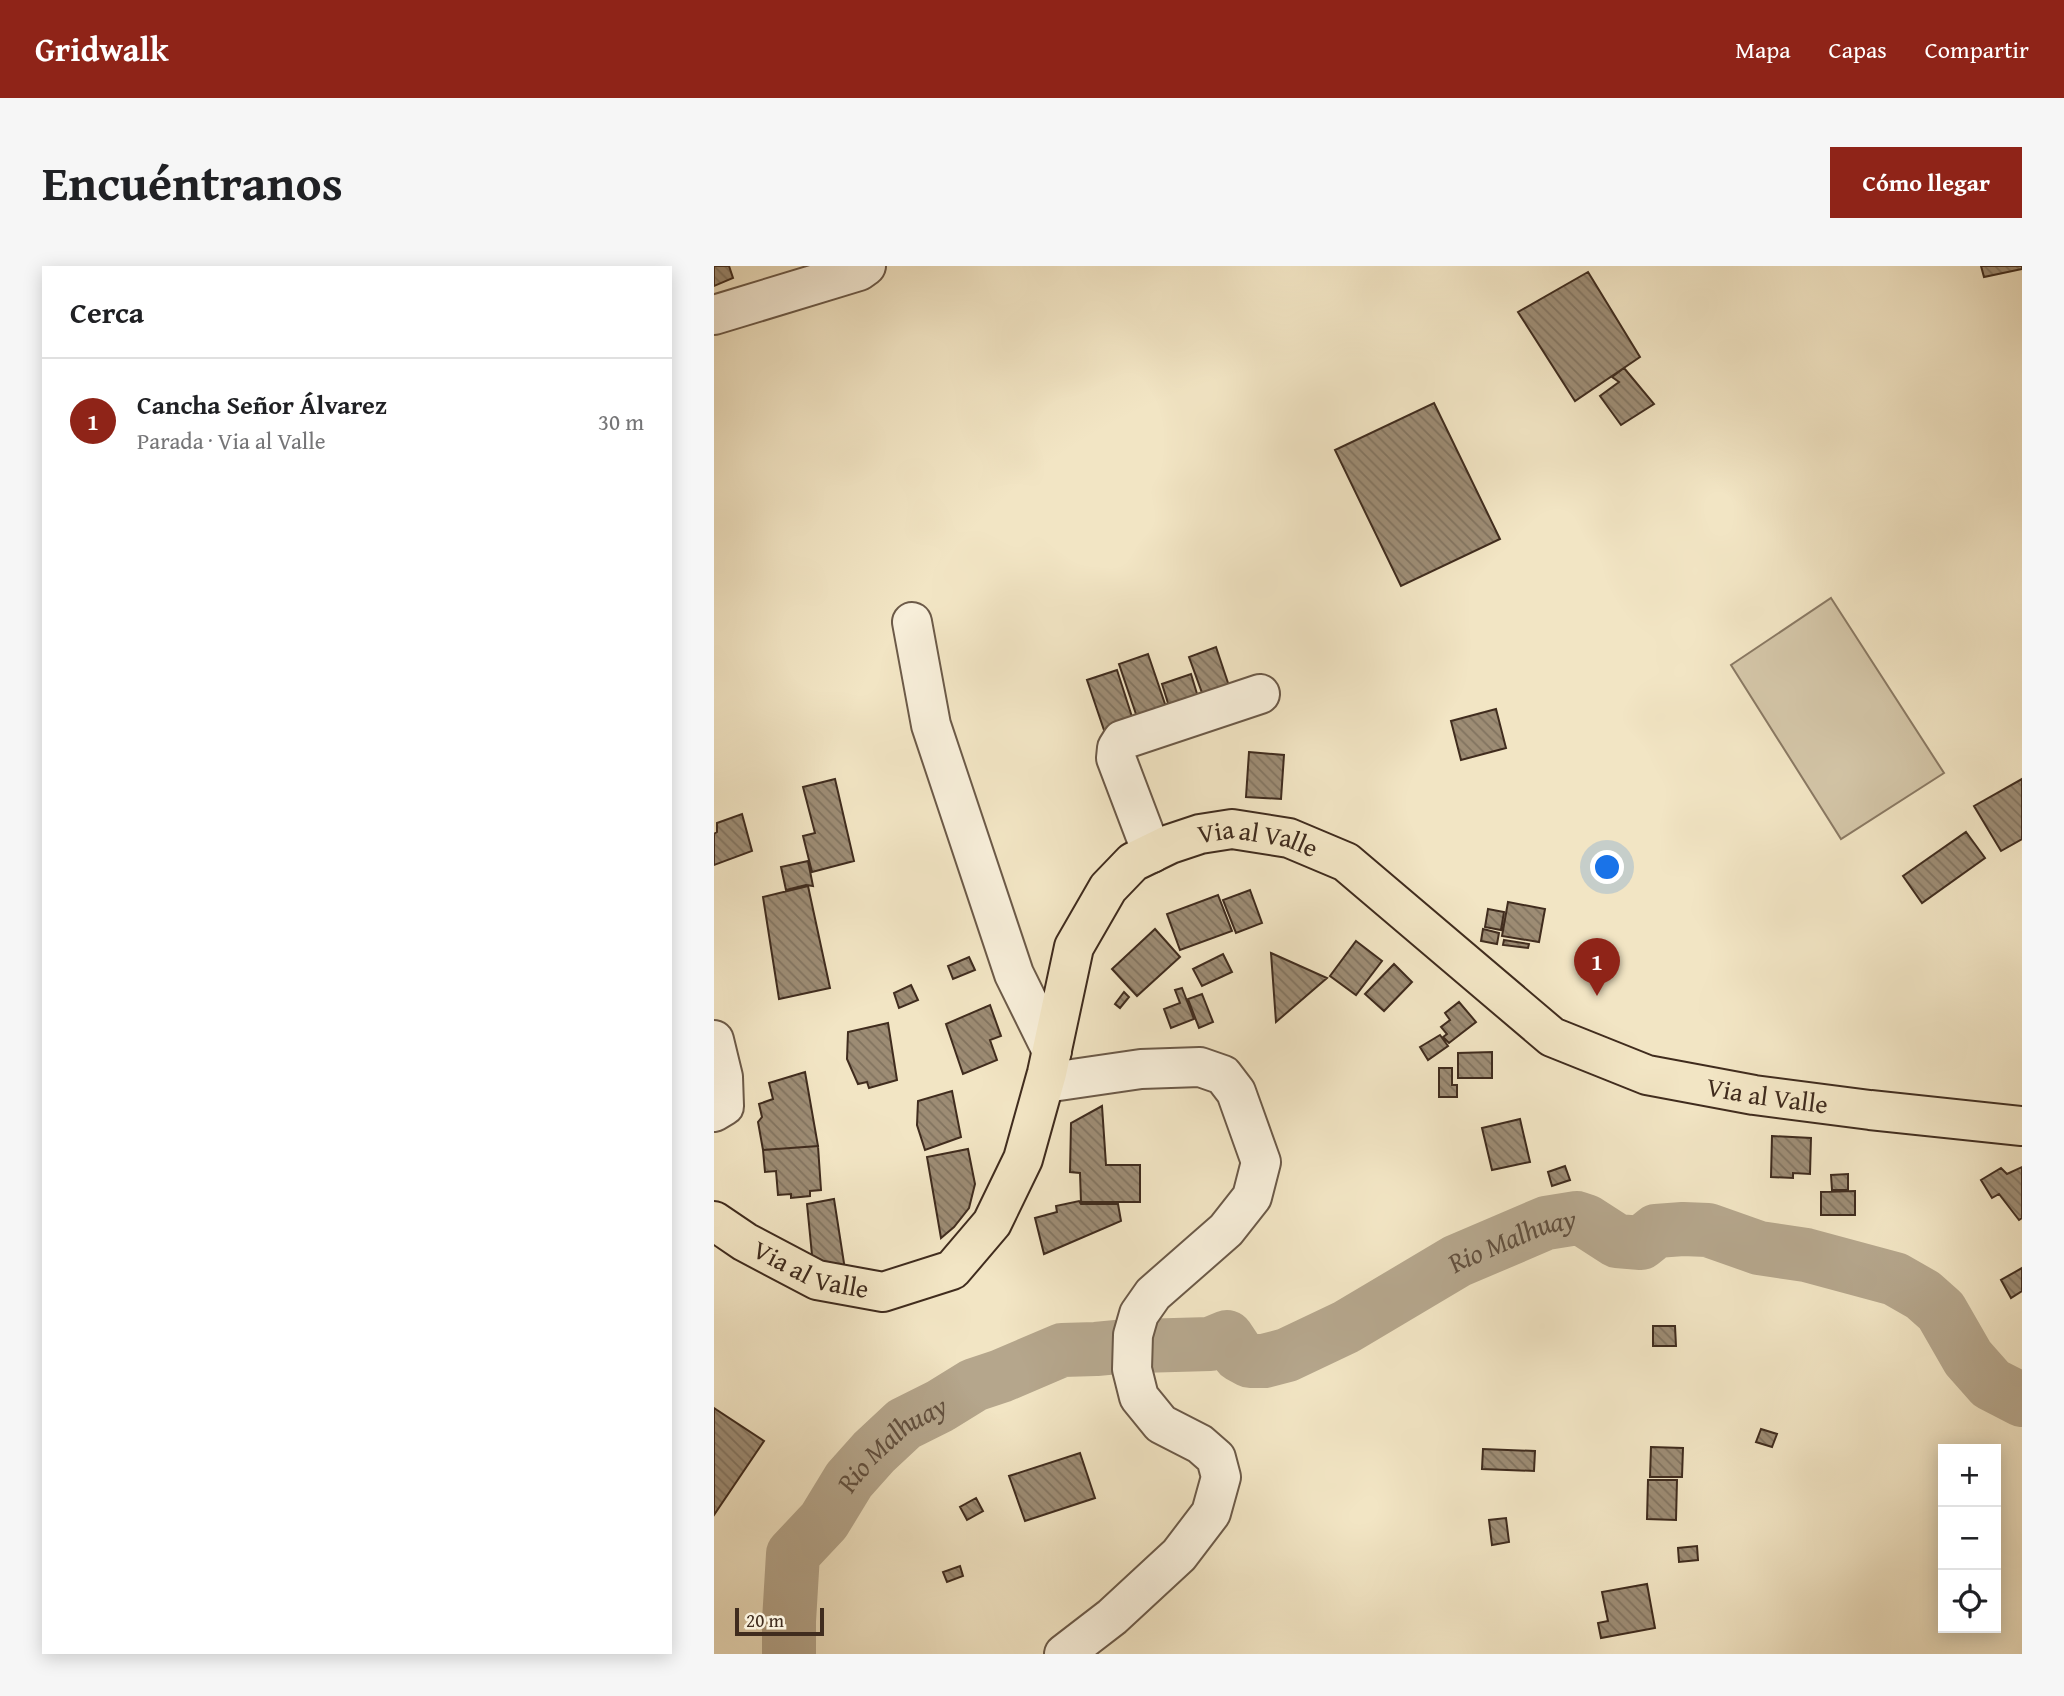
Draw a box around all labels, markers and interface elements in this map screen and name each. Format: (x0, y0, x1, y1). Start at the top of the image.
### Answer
text: Gridwalk (35, 25, 169, 73)
text: Mapa (1735, 32, 1791, 67)
text: Capas (1829, 32, 1887, 67)
text: Compartir (1925, 32, 2029, 67)
text: Encuéntranos (42, 146, 343, 218)
button: Cómo llegar (1830, 147, 2022, 218)
text: Cerca (70, 290, 144, 334)
text: Cancha Señor Álvarez (137, 385, 387, 424)
text: 1 (87, 405, 99, 438)
text: 30 m (598, 405, 644, 438)
text: Parada · Via al Valle (137, 424, 326, 457)
street label: Via al Valle (1194, 809, 1324, 867)
your location (1590, 850, 1624, 884)
pin: 1 (1574, 938, 1620, 996)
street label: Via al Valle (1703, 1067, 1830, 1123)
water label: Rio Malhuay (1438, 1197, 1579, 1283)
street label: Via al Valle (746, 1230, 872, 1308)
water label: Rio Malhuay (825, 1385, 954, 1501)
map controls (1938, 1444, 2001, 1633)
button: + (1938, 1444, 2001, 1507)
button: − (1938, 1507, 2001, 1570)
button: locate (1938, 1570, 2001, 1633)
scale bar (735, 1605, 824, 1637)
text: 20 m (746, 1606, 784, 1634)

